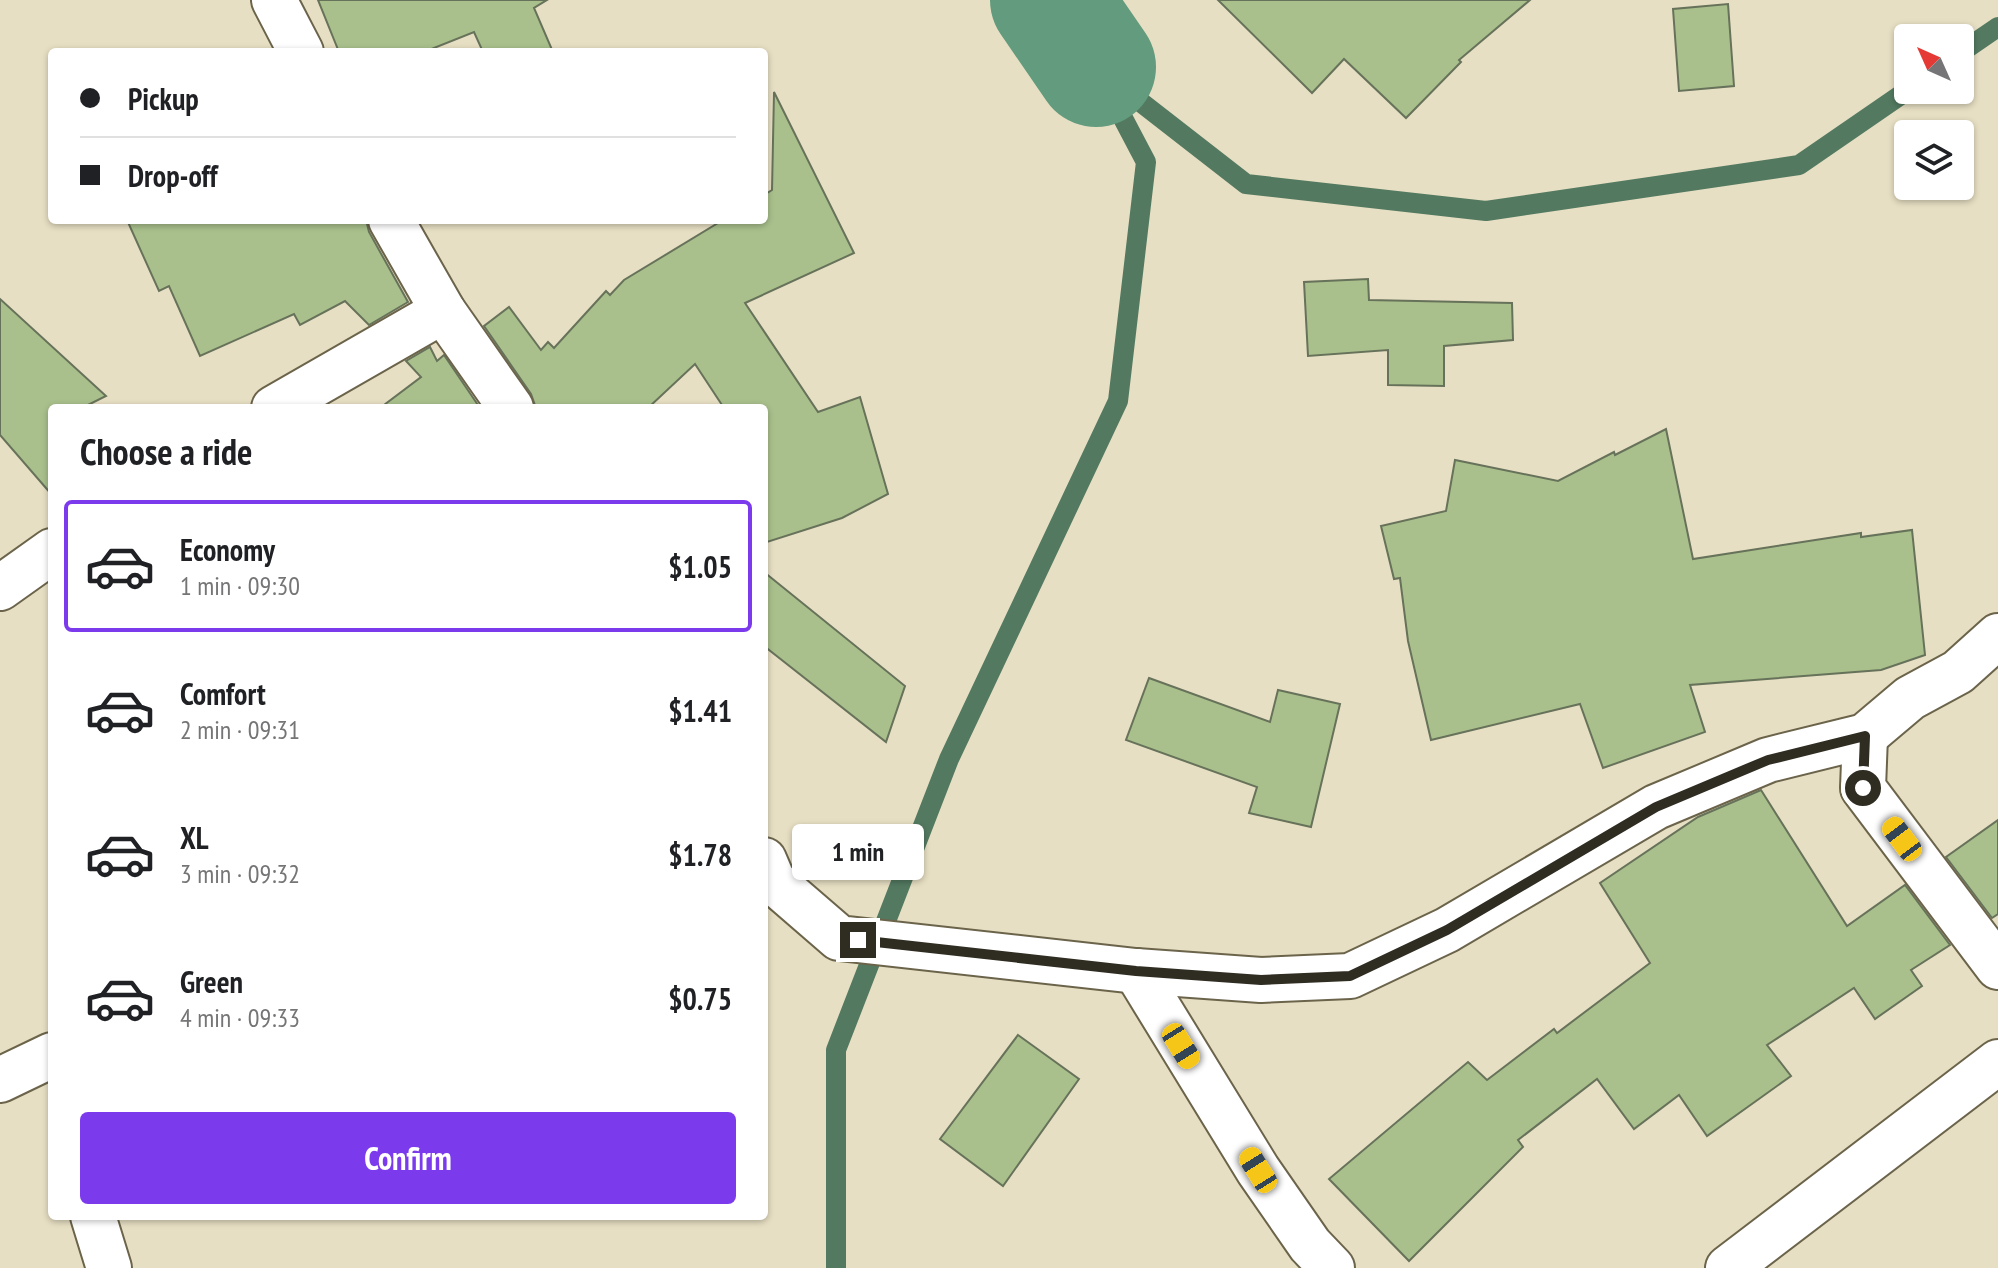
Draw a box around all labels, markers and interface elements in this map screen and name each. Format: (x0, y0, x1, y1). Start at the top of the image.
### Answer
north arrow (1894, 24, 1974, 104)
map controls (1894, 24, 1974, 200)
text: Pickup (128, 79, 199, 118)
button: layers (1894, 120, 1974, 200)
text: Drop-off (128, 156, 218, 195)
text: Choose a ride (80, 428, 252, 475)
icon: car (84, 530, 156, 602)
text: Economy (180, 530, 275, 569)
text: $1.05 (668, 547, 732, 586)
text: 1 min · 09:30 (180, 569, 300, 602)
icon: car (84, 674, 156, 746)
text: Comfort (180, 674, 266, 713)
text: $1.41 (668, 691, 732, 730)
text: 2 min · 09:31 (180, 713, 300, 746)
route start (1845, 770, 1881, 806)
car (1878, 813, 1926, 865)
icon: car (84, 818, 156, 890)
text: XL (180, 818, 209, 857)
callout: 1 min (792, 824, 924, 880)
text: $1.78 (668, 835, 732, 874)
text: 1 min (832, 835, 884, 868)
text: 3 min · 09:32 (180, 857, 300, 890)
route end (840, 922, 876, 958)
icon: car (84, 962, 156, 1034)
text: Green (180, 962, 243, 1001)
text: $0.75 (668, 979, 732, 1018)
text: 4 min · 09:33 (180, 1001, 300, 1034)
car (1158, 1019, 1204, 1073)
button: Confirm (80, 1112, 736, 1204)
car (1235, 1143, 1281, 1197)

